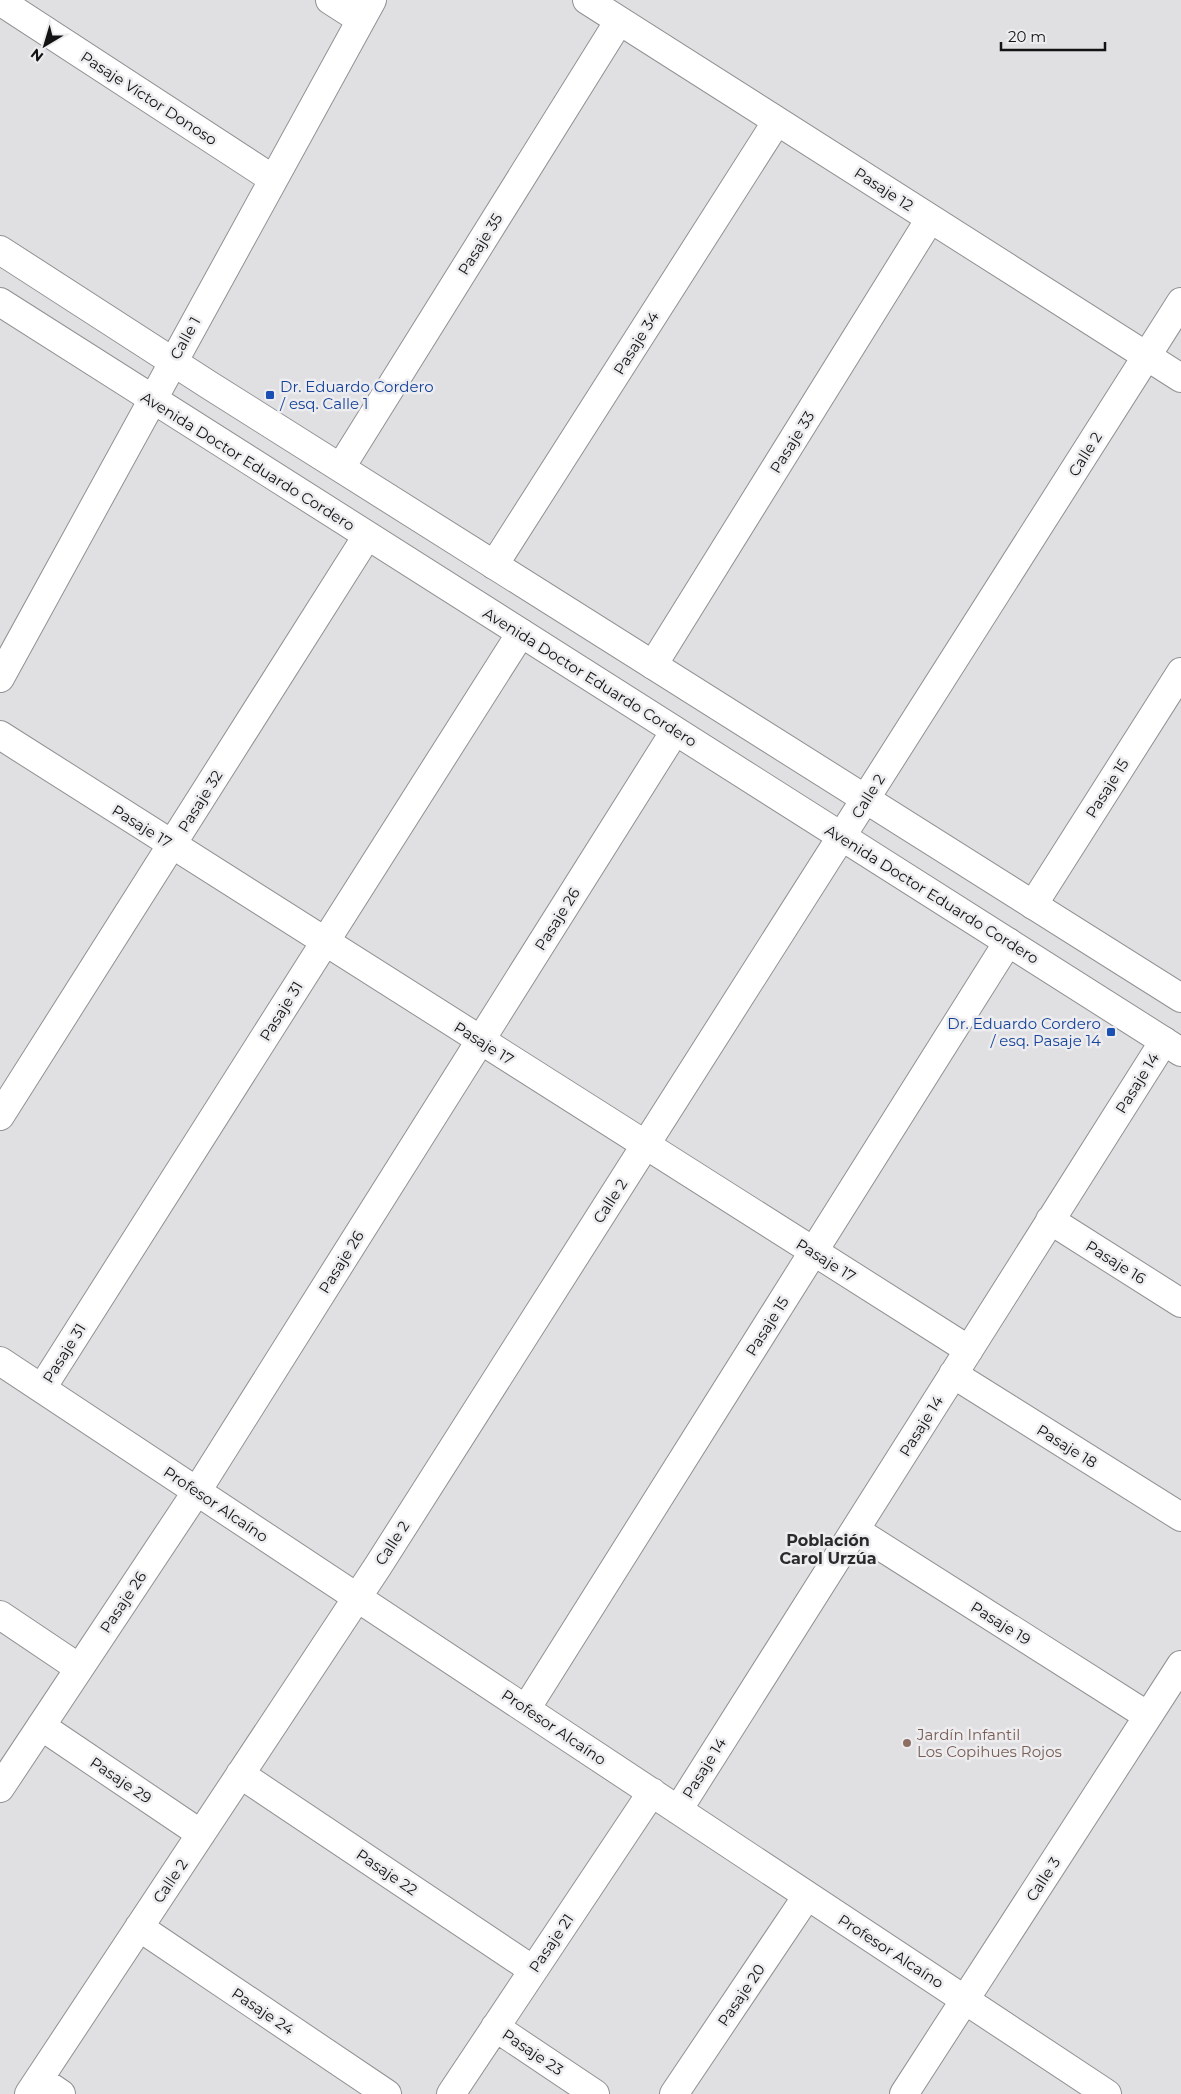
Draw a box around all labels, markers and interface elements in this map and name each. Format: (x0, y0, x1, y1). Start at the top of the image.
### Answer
north arrow (20, 20, 70, 70)
scale bar (1001, 20, 1105, 52)
text: 20 m (1008, 27, 1046, 46)
text: N (27, 45, 47, 66)
street label: Pasaje Víctor Donoso (77, 47, 221, 149)
street label: Pasaje 12 (851, 163, 917, 215)
street label: Pasaje 35 (454, 210, 506, 278)
street label: Pasaje 34 (609, 308, 663, 378)
street label: Calle 1 (166, 313, 204, 363)
place label: Dr. Eduardo Cordero / esq. Calle 1 (279, 377, 434, 413)
street label: Avenida Doctor Eduardo Cordero (138, 387, 358, 535)
marker: Dr. Eduardo Cordero / esq. Calle 1 (264, 389, 276, 401)
street label: Pasaje 33 (766, 407, 818, 477)
street label: Calle 2 (1064, 428, 1106, 480)
street label: Avenida Doctor Eduardo Cordero (480, 603, 700, 751)
street label: Pasaje 15 (1081, 755, 1133, 821)
street label: Pasaje 32 (174, 766, 226, 836)
street label: Calle 2 (847, 770, 889, 822)
street label: Pasaje 17 (109, 800, 176, 852)
street label: Avenida Doctor Eduardo Cordero (822, 820, 1042, 968)
street label: Pasaje 26 (530, 884, 584, 954)
street label: Pasaje 31 (255, 978, 307, 1044)
place label: Dr. Eduardo Cordero / esq. Pasaje 14 (947, 1014, 1101, 1050)
street label: Pasaje 17 (451, 1017, 518, 1069)
marker: Dr. Eduardo Cordero / esq. Pasaje 14 (1105, 1026, 1117, 1038)
street label: Pasaje 14 (1111, 1049, 1163, 1117)
street label: Calle 2 (589, 1175, 631, 1227)
street label: Pasaje 26 (314, 1227, 368, 1297)
street label: Pasaje 17 (793, 1234, 860, 1286)
street label: Pasaje 16 (1082, 1236, 1150, 1288)
street label: Pasaje 15 (741, 1293, 793, 1359)
street label: Pasaje 31 (38, 1320, 90, 1386)
street label: Pasaje 14 (895, 1392, 947, 1460)
street label: Pasaje 18 (1033, 1420, 1101, 1472)
street label: Profesor Alcaíno (160, 1462, 272, 1546)
street label: Calle 2 (371, 1517, 413, 1569)
district label: Población Carol Urzúa (779, 1531, 877, 1568)
street label: Pasaje 26 (95, 1568, 151, 1636)
street label: Pasaje 19 (967, 1597, 1035, 1649)
street label: Profesor Alcaíno (498, 1685, 610, 1769)
place label: Jardín Infantil Los Copihues Rojos (916, 1725, 1062, 1761)
street label: Pasaje 14 (678, 1734, 730, 1802)
marker: Jardín Infantil Los Copihues Rojos (901, 1737, 913, 1749)
street label: Pasaje 29 (87, 1752, 155, 1808)
street label: Pasaje 22 (353, 1845, 421, 1899)
street label: Calle 3 (1022, 1853, 1064, 1905)
street label: Calle 2 (148, 1855, 192, 1907)
street label: Pasaje 21 (525, 1910, 577, 1976)
street label: Profesor Alcaíno (835, 1910, 947, 1992)
street label: Pasaje 20 (713, 1960, 769, 2030)
street label: Pasaje 24 (228, 1983, 298, 2039)
street label: Pasaje 23 (499, 2025, 567, 2079)

